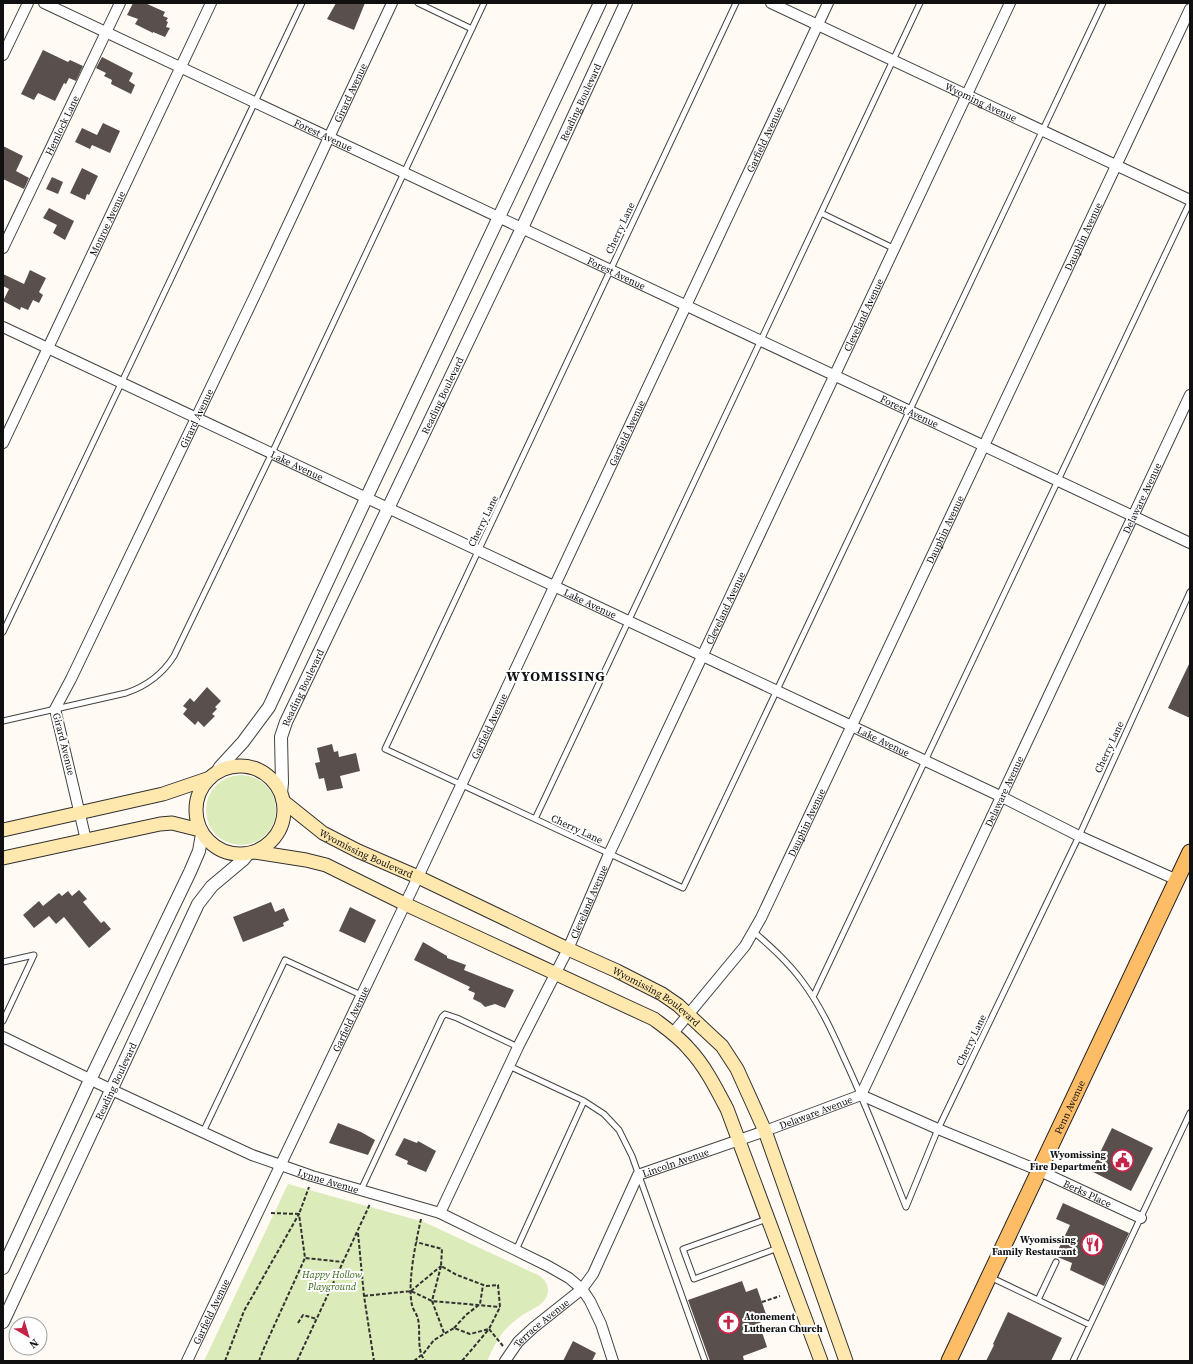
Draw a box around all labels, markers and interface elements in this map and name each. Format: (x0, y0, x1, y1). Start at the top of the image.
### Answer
street label: Girard Avenue (331, 61, 369, 124)
street label: Reading Boulevard (557, 61, 604, 143)
street label: Wyoming Avenue (943, 79, 1019, 124)
street label: Hemlock Lane (42, 93, 81, 157)
street label: Garfield Avenue (743, 104, 785, 174)
street label: Forest Avenue (292, 115, 355, 154)
street label: Monroe Avenue (86, 189, 128, 258)
street label: Cherry Lane (602, 200, 638, 256)
street label: Dauphin Avenue (1061, 200, 1104, 272)
street label: Forest Avenue (585, 254, 648, 292)
street label: Cleveland Avenue (840, 276, 886, 353)
street label: Reading Boulevard (418, 354, 466, 436)
street label: Girard Avenue (176, 386, 216, 450)
street label: Forest Avenue (878, 392, 941, 430)
street label: Garfield Avenue (605, 398, 647, 468)
street label: Lake Avenue (269, 447, 326, 483)
street label: Delaware Avenue (1119, 461, 1164, 536)
street label: Cherry Lane (465, 493, 501, 549)
street label: Dauphin Avenue (923, 493, 966, 566)
street label: Cleveland Avenue (702, 569, 748, 646)
street label: Lake Avenue (562, 585, 619, 621)
street label: Reading Boulevard (279, 647, 327, 728)
district label: WYOMISSING (506, 666, 606, 686)
street label: Garfield Avenue (468, 691, 510, 761)
street label: Girard Avenue (50, 711, 78, 777)
street label: Cherry Lane (1091, 719, 1127, 775)
street label: Lake Avenue (855, 723, 912, 759)
street label: Delaware Avenue (981, 754, 1026, 829)
street label: Dauphin Avenue (785, 786, 828, 859)
street label: Cherry Lane (549, 811, 605, 847)
street label: Wyomissing Boulevard (317, 826, 415, 881)
street label: Cleveland Avenue (567, 863, 610, 941)
street label: Wyomissing Boulevard (610, 963, 703, 1029)
street label: Garfield Avenue (329, 984, 371, 1054)
street label: Cherry Lane (953, 1012, 989, 1068)
street label: Reading Boulevard (92, 1040, 139, 1122)
street label: Penn Avenue (1051, 1078, 1088, 1136)
street label: Delaware Avenue (777, 1092, 854, 1132)
street label: Lincoln Avenue (640, 1145, 710, 1180)
public building icon: Wyomissing Fire Department (1109, 1147, 1135, 1173)
place label: Wyomissing Fire Department (1030, 1148, 1107, 1173)
street label: Lynne Avenue (296, 1165, 360, 1196)
street label: Berks Place (1062, 1176, 1114, 1210)
restaurant icon: Wyomissing Family Restaurant (1079, 1232, 1105, 1258)
place label: Wyomissing Family Restaurant (992, 1233, 1077, 1258)
park label: Happy Hollow Playground (301, 1268, 363, 1293)
street label: Garfield Avenue (190, 1276, 232, 1346)
street label: Terrace Avenue (510, 1295, 571, 1349)
church icon: Atonement Lutheran Church (715, 1309, 741, 1335)
place label: Atonement Lutheran Church (744, 1310, 823, 1335)
north arrow (8, 1316, 48, 1356)
text: N (26, 1335, 42, 1352)

